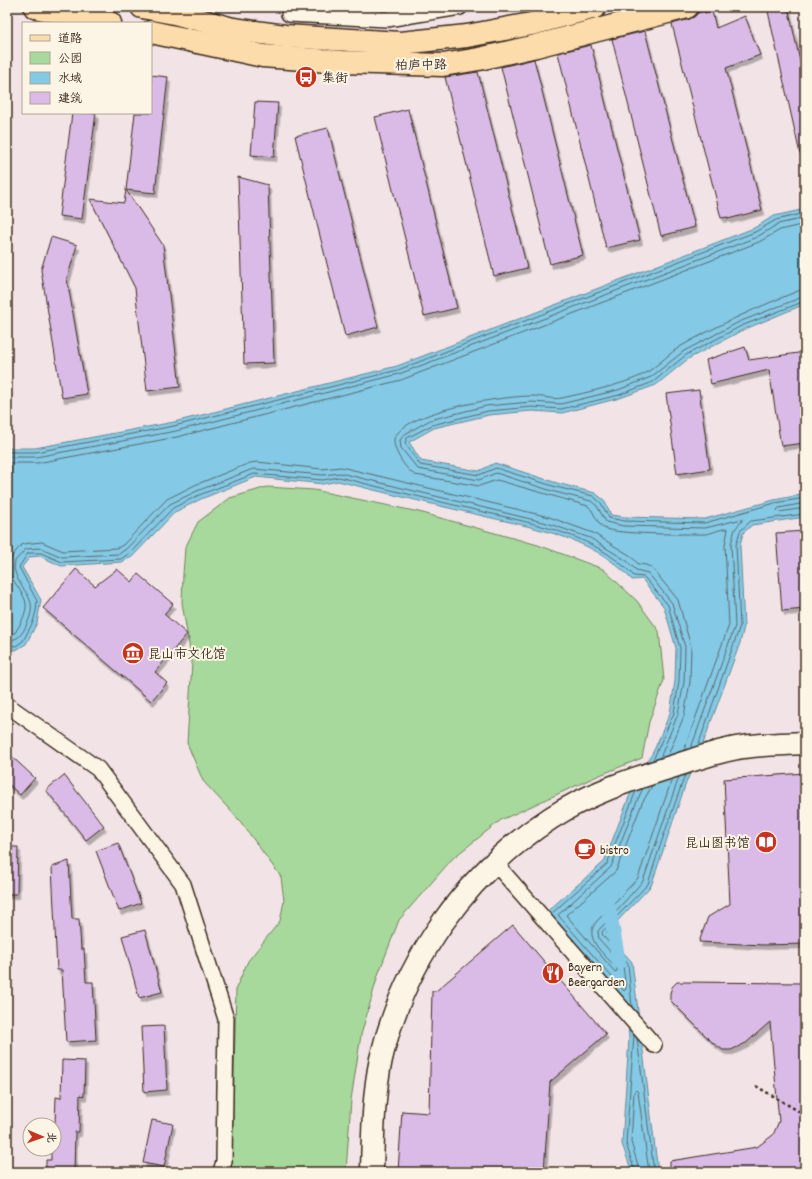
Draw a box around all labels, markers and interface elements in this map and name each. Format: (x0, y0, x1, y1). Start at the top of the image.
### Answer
legend (22, 22, 152, 114)
text: 道路 (58, 31, 82, 48)
text: 公园 (58, 51, 82, 68)
street label: 柏庐中路 (395, 57, 447, 76)
bus stop icon: 集街 (293, 64, 319, 90)
place label: 集街 (322, 70, 348, 89)
text: 水域 (58, 71, 82, 88)
text: 建筑 (58, 91, 82, 108)
museum icon: 昆山市文化馆 (120, 640, 146, 666)
place label: 昆山市文化馆 (148, 646, 226, 665)
library icon: 昆山图书馆 (753, 829, 779, 855)
place label: 昆山图书馆 (685, 835, 750, 854)
cafe icon: bistro (572, 836, 598, 862)
place label: bistro (600, 842, 629, 861)
place label: Bayern Beergarden (568, 959, 625, 993)
restaurant icon: Bayern Beergarden (540, 960, 566, 986)
north arrow (22, 1117, 62, 1157)
text: 北 (42, 1132, 58, 1143)

